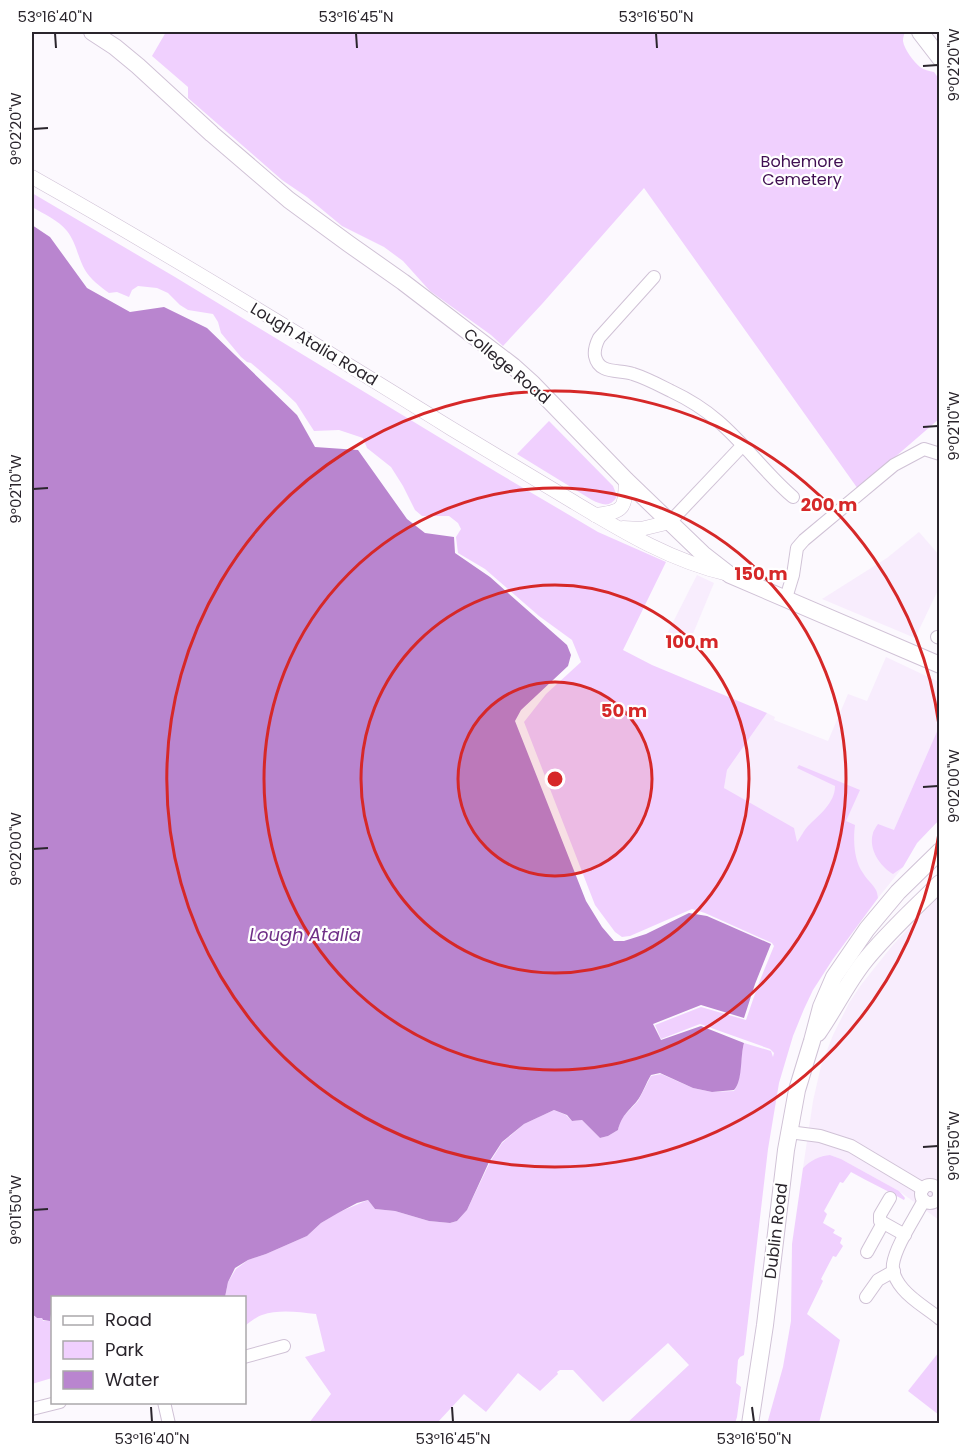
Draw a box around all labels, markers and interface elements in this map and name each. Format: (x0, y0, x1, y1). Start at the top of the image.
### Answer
text: 53°16'40"N (18, 6, 92, 27)
text: 53°16'45"N (319, 6, 393, 27)
text: 53°16'50"N (619, 6, 693, 27)
text: 9°02'20"W (943, 28, 964, 102)
text: 9°02'20"W (5, 92, 26, 166)
park label: Bohemore Cemetery (761, 150, 843, 191)
street label: Lough Atalia Road (246, 297, 382, 391)
street label: College Road (459, 323, 555, 409)
text: 9°02'10"W (943, 391, 964, 461)
text: 9°02'10"W (5, 454, 26, 524)
text: 200 m (801, 492, 857, 517)
text: 150 m (734, 561, 788, 586)
text: 100 m (665, 629, 719, 654)
text: 50 m (601, 698, 647, 723)
text: 9°02'00"W (943, 749, 964, 823)
centre of rings (545, 769, 565, 789)
text: 9°02'00"W (5, 812, 26, 886)
water label: Lough Atalia (249, 922, 361, 947)
text: 9°01'50"W (943, 1111, 964, 1181)
text: 9°01'50"W (5, 1175, 26, 1245)
street label: Dublin Road (759, 1182, 793, 1280)
legend (51, 1296, 246, 1404)
text: Road (105, 1307, 152, 1332)
text: Park (105, 1337, 144, 1362)
text: Water (105, 1367, 159, 1392)
text: 53°16'40"N (115, 1428, 189, 1449)
text: 53°16'45"N (416, 1428, 490, 1449)
text: 53°16'50"N (717, 1428, 791, 1449)

